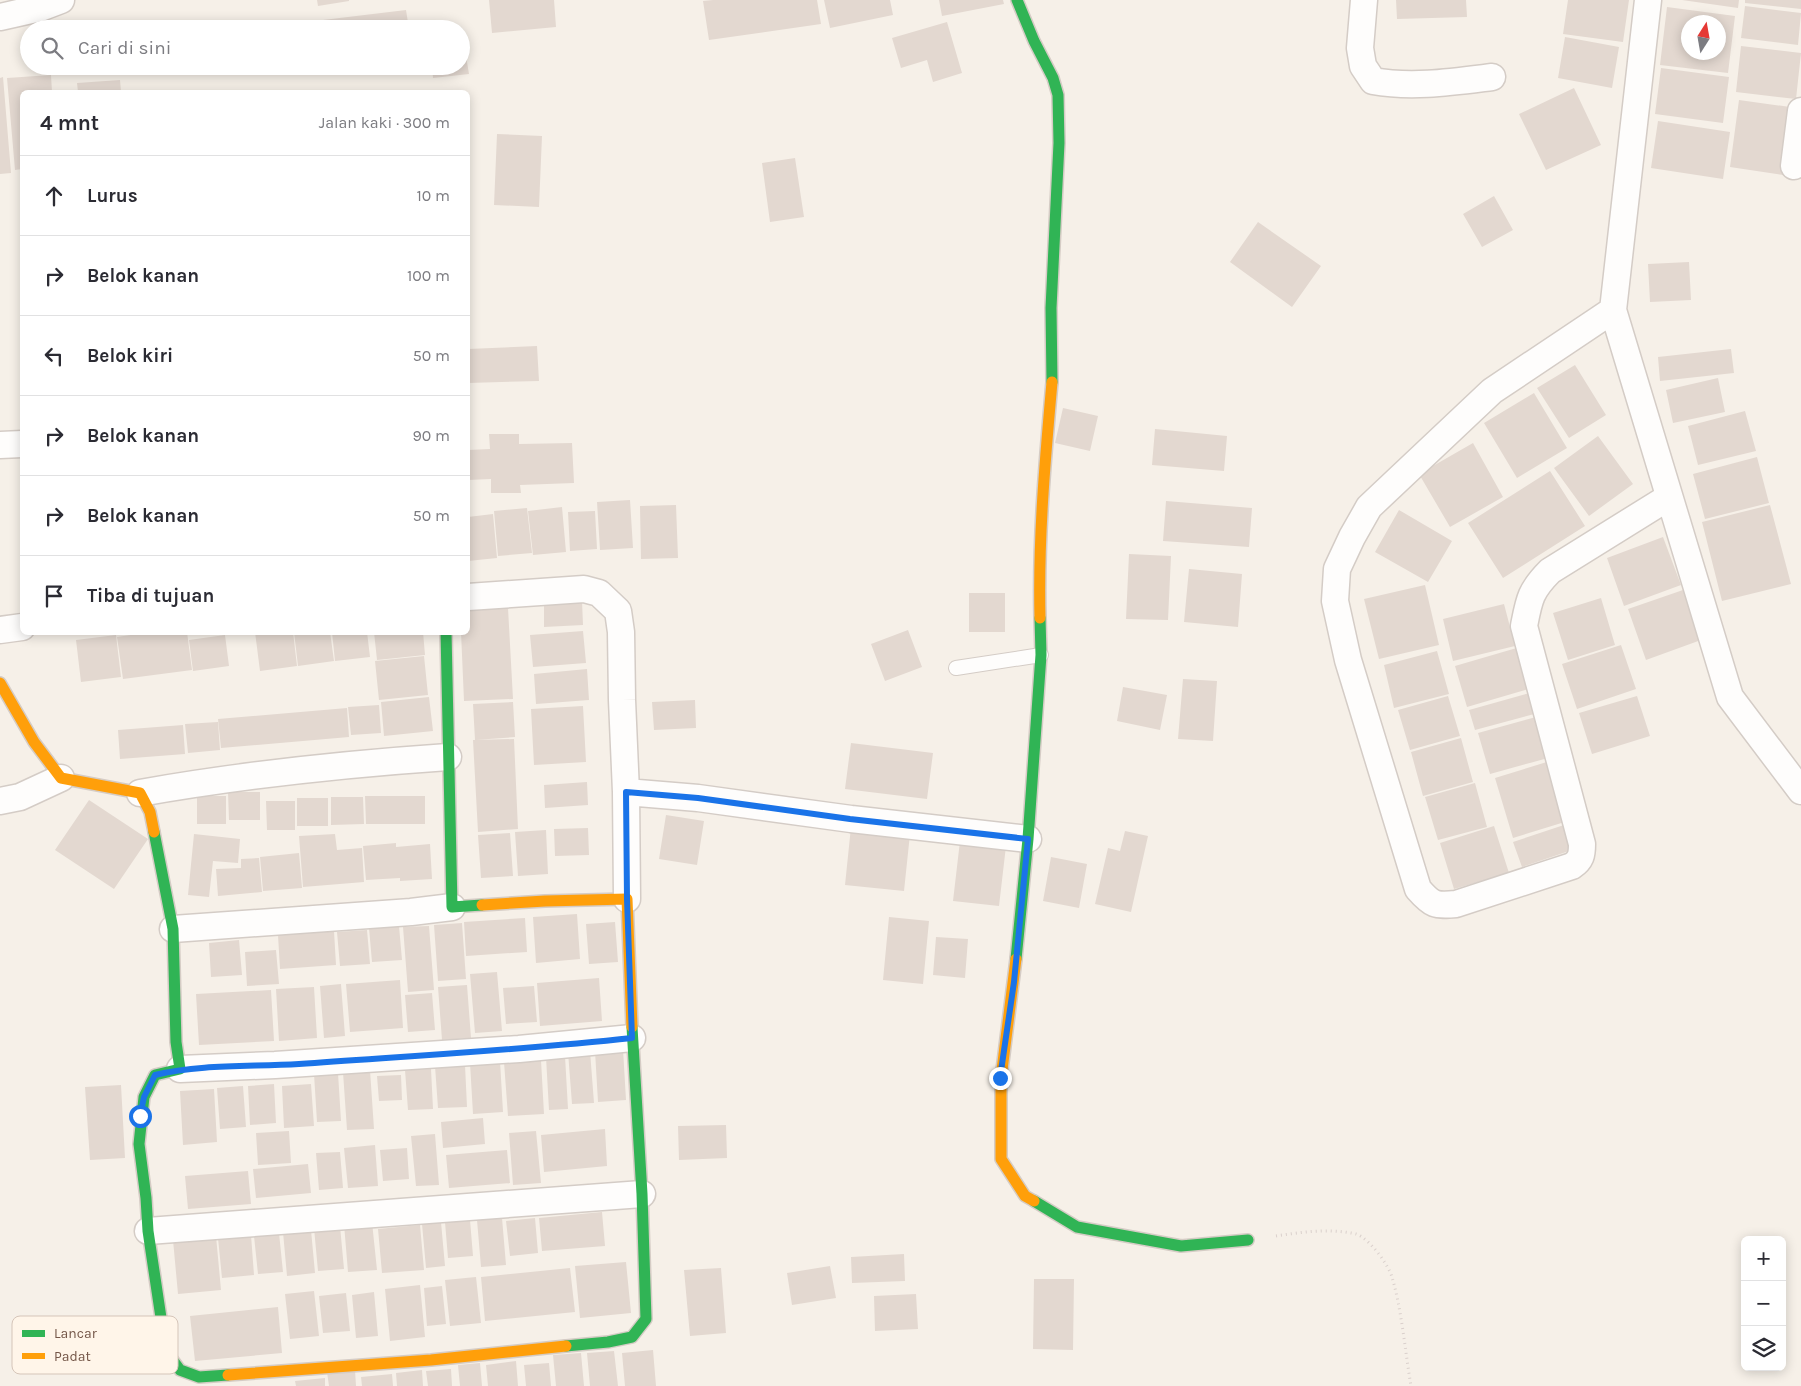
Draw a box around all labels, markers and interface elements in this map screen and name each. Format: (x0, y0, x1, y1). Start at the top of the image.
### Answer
north arrow (1681, 15, 1726, 60)
search box (20, 20, 470, 75)
icon: search (38, 34, 66, 62)
text: Cari di sini (78, 37, 171, 59)
text: 4 mnt (40, 111, 99, 135)
text: Jalan kaki · 300 m (319, 113, 450, 132)
icon: ahead (40, 182, 68, 210)
text: Lurus (87, 185, 138, 207)
text: 10 m (416, 186, 450, 205)
icon: right (40, 262, 68, 290)
text: Belok kanan (87, 265, 199, 287)
text: 100 m (407, 266, 450, 285)
icon: left (40, 342, 68, 370)
text: Belok kiri (87, 345, 173, 367)
text: 50 m (413, 346, 450, 365)
icon: right (40, 422, 68, 450)
text: Belok kanan (87, 425, 199, 447)
text: 90 m (412, 426, 450, 445)
icon: right (40, 502, 68, 530)
text: Belok kanan (87, 505, 199, 527)
text: 50 m (413, 506, 450, 525)
icon: arrive (40, 582, 68, 610)
text: Tiba di tujuan (87, 585, 214, 607)
route end (989, 1067, 1012, 1090)
route start (129, 1105, 152, 1128)
map controls (1741, 1236, 1786, 1371)
button: + (1741, 1236, 1786, 1281)
button: − (1741, 1281, 1786, 1326)
legend (12, 1316, 178, 1374)
text: Lancar (54, 1325, 98, 1342)
button: layers (1741, 1326, 1786, 1371)
text: Padat (54, 1348, 91, 1365)

